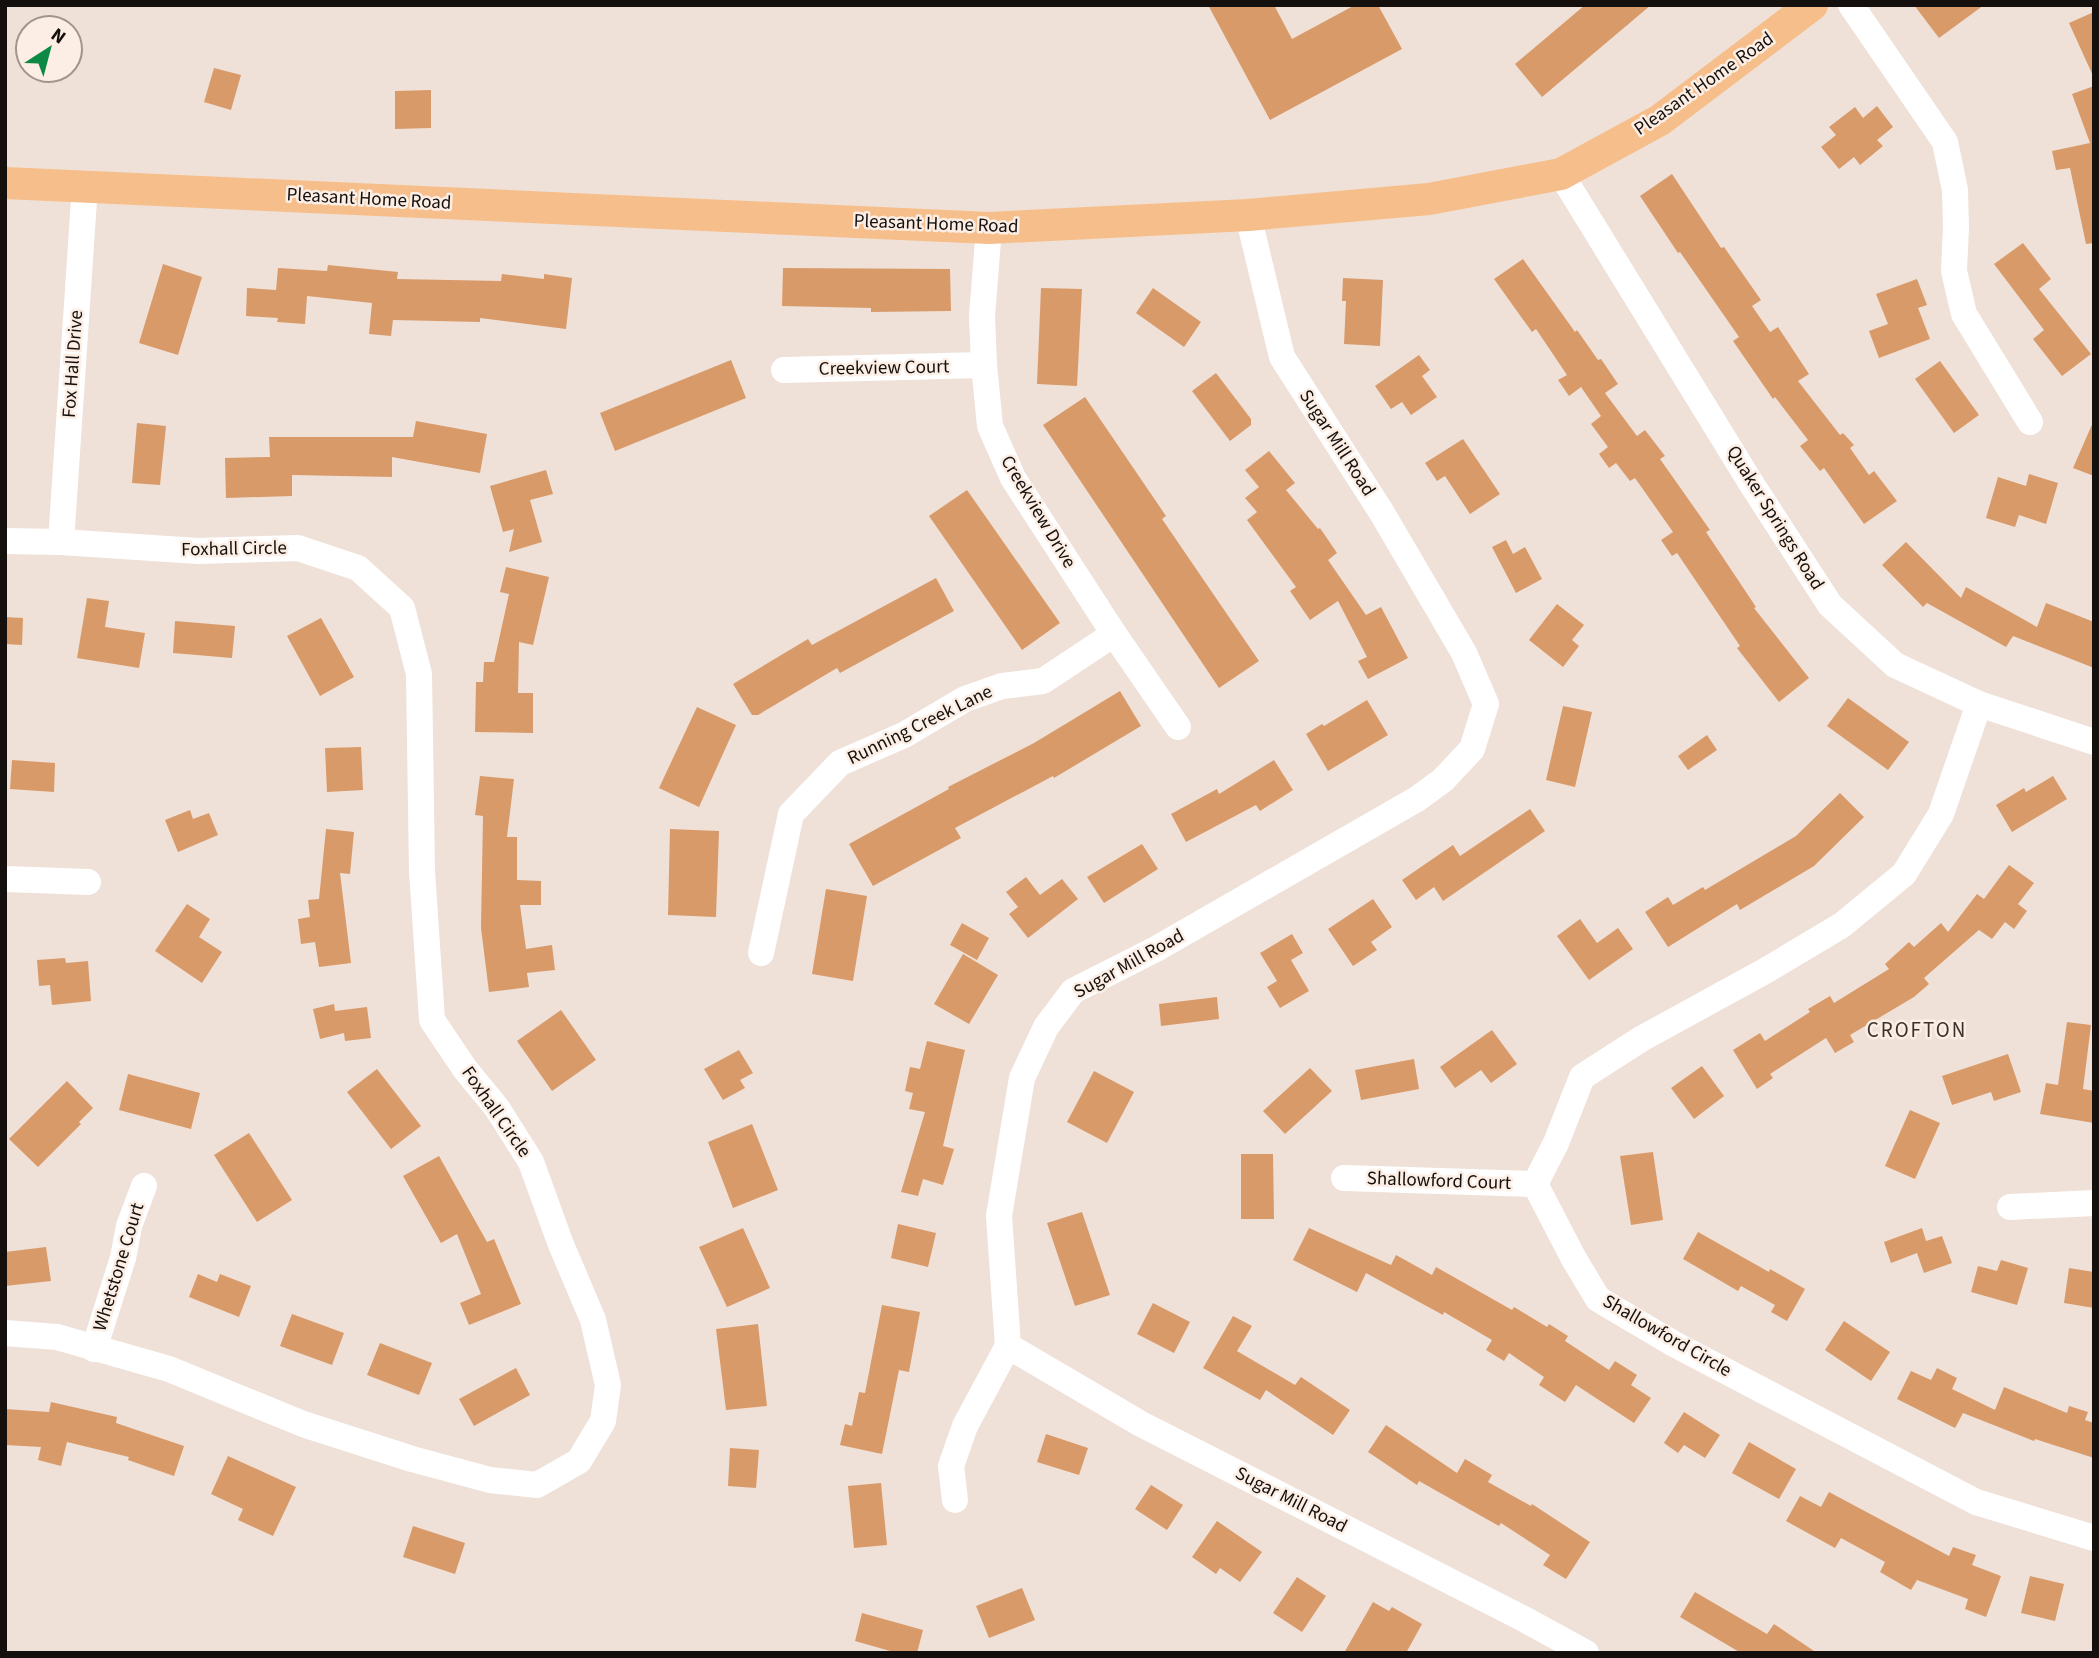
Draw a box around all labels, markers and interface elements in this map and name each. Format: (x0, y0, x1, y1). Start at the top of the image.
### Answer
north arrow (14, 14, 84, 84)
text: N (45, 22, 71, 51)
street label: Pleasant Home Road (1629, 26, 1779, 142)
street label: Pleasant Home Road (286, 181, 452, 217)
street label: Pleasant Home Road (853, 208, 1019, 240)
street label: Fox Hall Drive (56, 309, 90, 419)
street label: Creekview Court (819, 353, 950, 383)
street label: Sugar Mill Road (1292, 384, 1382, 502)
street label: Quaker Springs Road (1720, 441, 1830, 595)
street label: Creekview Drive (994, 451, 1082, 573)
street label: Foxhall Circle (181, 535, 287, 563)
street label: Running Creek Lane (843, 678, 997, 772)
street label: Sugar Mill Road (1069, 923, 1189, 1005)
district label: CROFTON (1867, 1015, 1967, 1045)
street label: Foxhall Circle (455, 1061, 537, 1163)
street label: Shallowford Court (1366, 1165, 1512, 1197)
street label: Whetstone Court (87, 1199, 152, 1334)
street label: Shallowford Circle (1598, 1288, 1736, 1384)
street label: Sugar Mill Road (1230, 1460, 1352, 1540)

